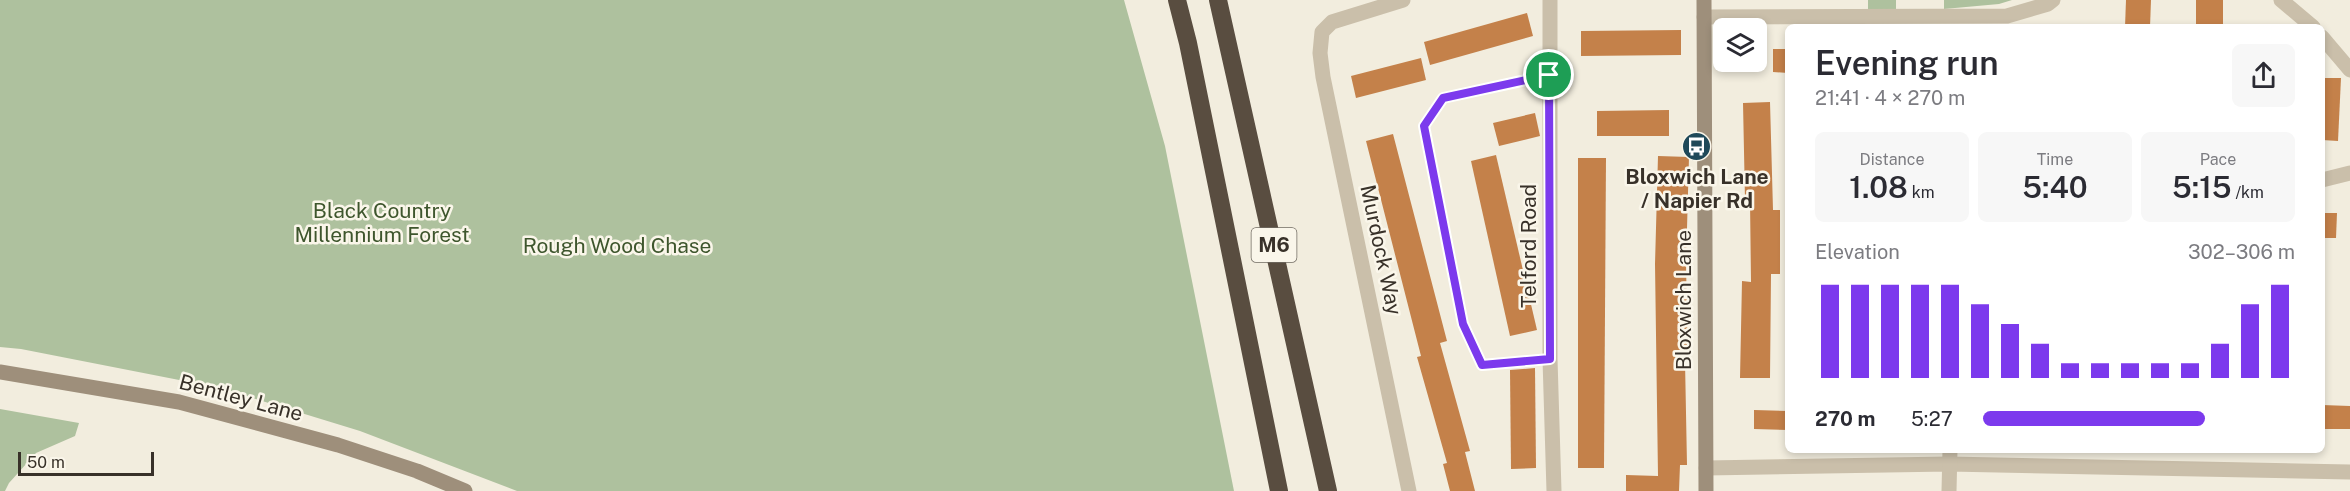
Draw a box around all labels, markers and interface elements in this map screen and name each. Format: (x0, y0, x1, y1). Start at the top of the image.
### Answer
map controls (1713, 18, 1767, 72)
button: layers (1713, 18, 1767, 72)
text: Evening run (1815, 44, 1998, 82)
button: share (2232, 44, 2295, 107)
pin (1523, 49, 1574, 100)
icon: arrive (1532, 58, 1565, 91)
text: 21:41 · 4 × 270 m (1815, 86, 1965, 110)
bus stop icon: Bloxwich Lane / Napier Rd (1681, 130, 1713, 162)
text: Distance (1860, 150, 1924, 169)
text: Time (2037, 150, 2073, 169)
text: Pace (2200, 150, 2236, 169)
place label: Bloxwich Lane / Napier Rd (1625, 164, 1769, 213)
text: 1.08 (1849, 169, 1908, 205)
text: 5:40 (2022, 169, 2088, 205)
text: 5:15 (2172, 169, 2232, 205)
street label: Murdock Way (1355, 182, 1408, 317)
text: km (1908, 183, 1935, 202)
text: /km (2232, 183, 2264, 202)
street label: Telford Road (1516, 184, 1541, 308)
park label: Black Country Millennium Forest (294, 198, 470, 247)
road number: M6 (1252, 228, 1296, 262)
street label: Bloxwich Lane (1671, 230, 1696, 370)
park label: Rough Wood Chase (523, 233, 711, 258)
text: Elevation (1815, 240, 1900, 264)
text: 302–306 m (2188, 240, 2295, 264)
street label: Bentley Lane (176, 369, 306, 426)
text: 270 m (1815, 407, 1875, 431)
text: 5:27 (1911, 407, 1953, 431)
scale bar (18, 449, 154, 476)
text: 50 m (27, 453, 65, 472)

